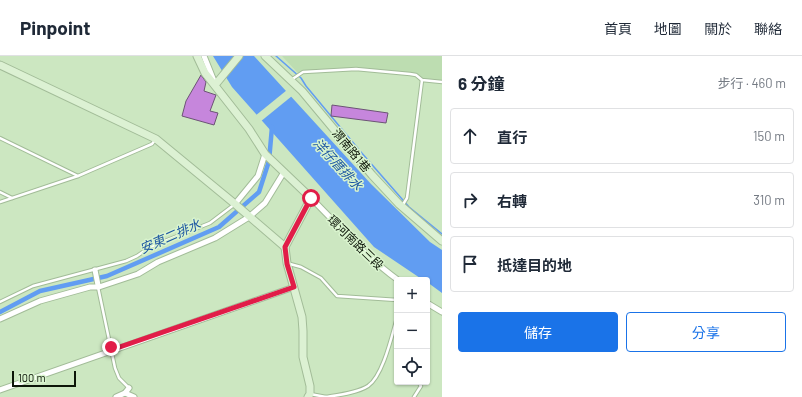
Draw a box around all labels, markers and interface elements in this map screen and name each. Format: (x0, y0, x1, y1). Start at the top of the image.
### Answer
text: Pinpoint (20, 16, 90, 39)
text: 首頁 (604, 20, 632, 37)
text: 地圖 (654, 20, 682, 37)
text: 關於 (704, 20, 732, 37)
text: 聯絡 (754, 20, 782, 37)
text: 6 分鐘 (458, 73, 505, 93)
text: 步行 · 460 m (718, 75, 786, 91)
icon: ahead (459, 125, 481, 147)
street label: 渭南路1巷 (330, 126, 374, 174)
text: 直行 (497, 128, 527, 146)
text: 150 m (753, 128, 785, 144)
water label: 洋仔厝排水 (310, 135, 367, 194)
route start (302, 189, 320, 207)
icon: right (459, 189, 481, 211)
text: 右轉 (497, 192, 527, 210)
text: 310 m (753, 192, 785, 208)
street label: 環河南路三段 (325, 212, 387, 272)
water label: 安東二排水 (137, 215, 204, 257)
icon: arrive (459, 253, 481, 275)
text: 抵達目的地 (497, 256, 572, 274)
map controls (394, 277, 430, 385)
button: + (394, 277, 430, 313)
button: 儲存 (458, 312, 618, 352)
button: 分享 (626, 312, 786, 352)
button: − (394, 313, 430, 349)
route end (102, 338, 120, 356)
button: locate (394, 349, 430, 385)
scale bar (12, 369, 76, 388)
text: 100 m (18, 371, 46, 384)

